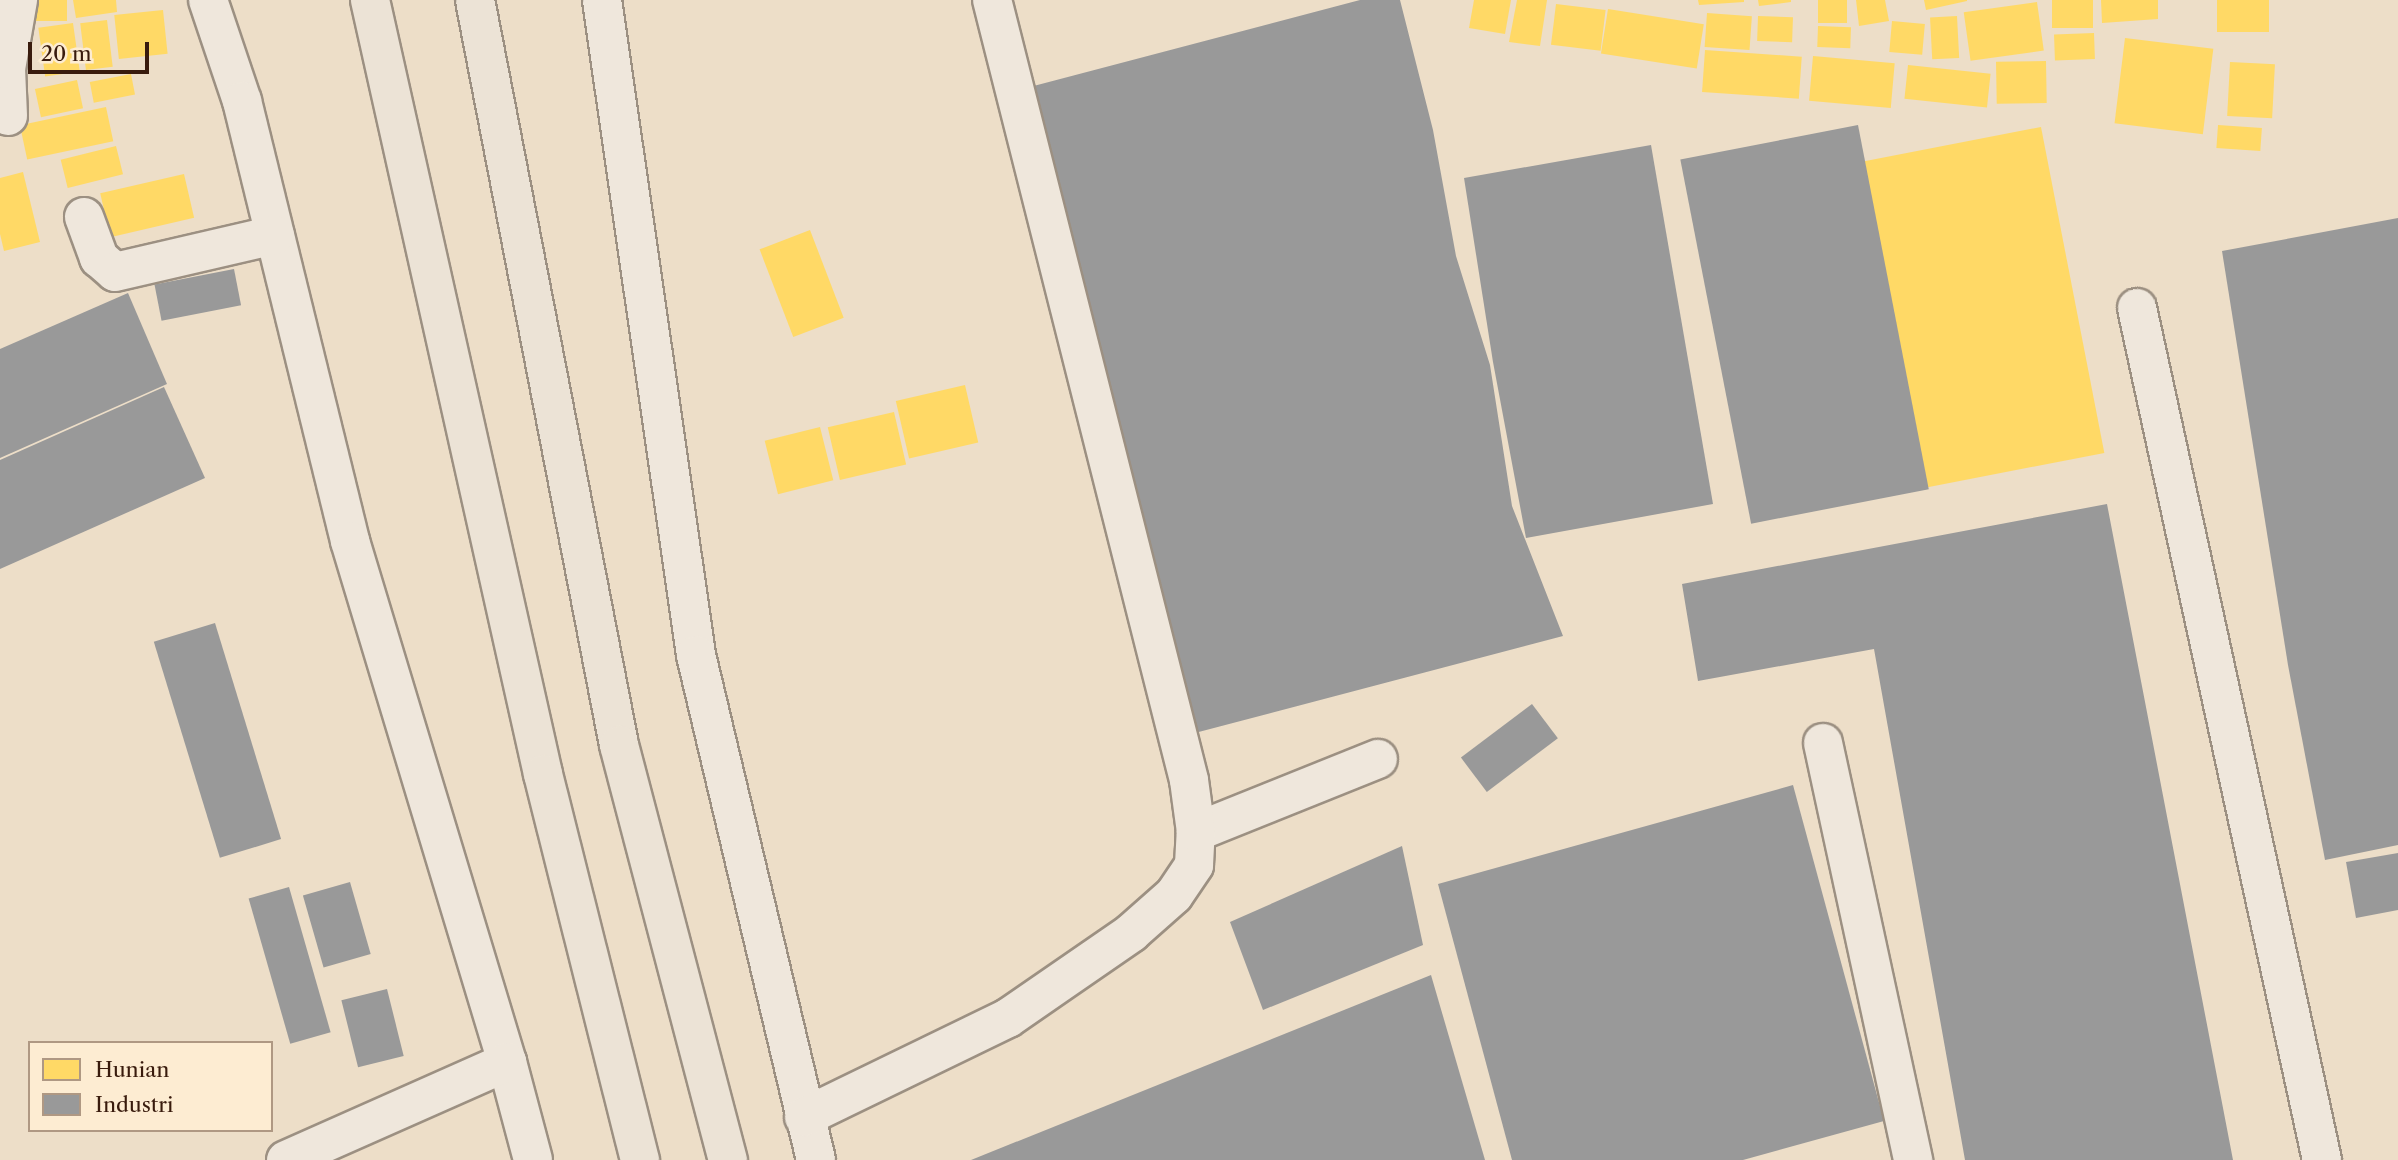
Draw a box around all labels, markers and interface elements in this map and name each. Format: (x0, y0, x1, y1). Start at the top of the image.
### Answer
scale bar (32, 28, 152, 72)
text: 20 m (41, 41, 92, 66)
legend (28, 1041, 273, 1132)
text: Hunian (95, 1057, 169, 1082)
text: Industri (95, 1092, 173, 1117)

